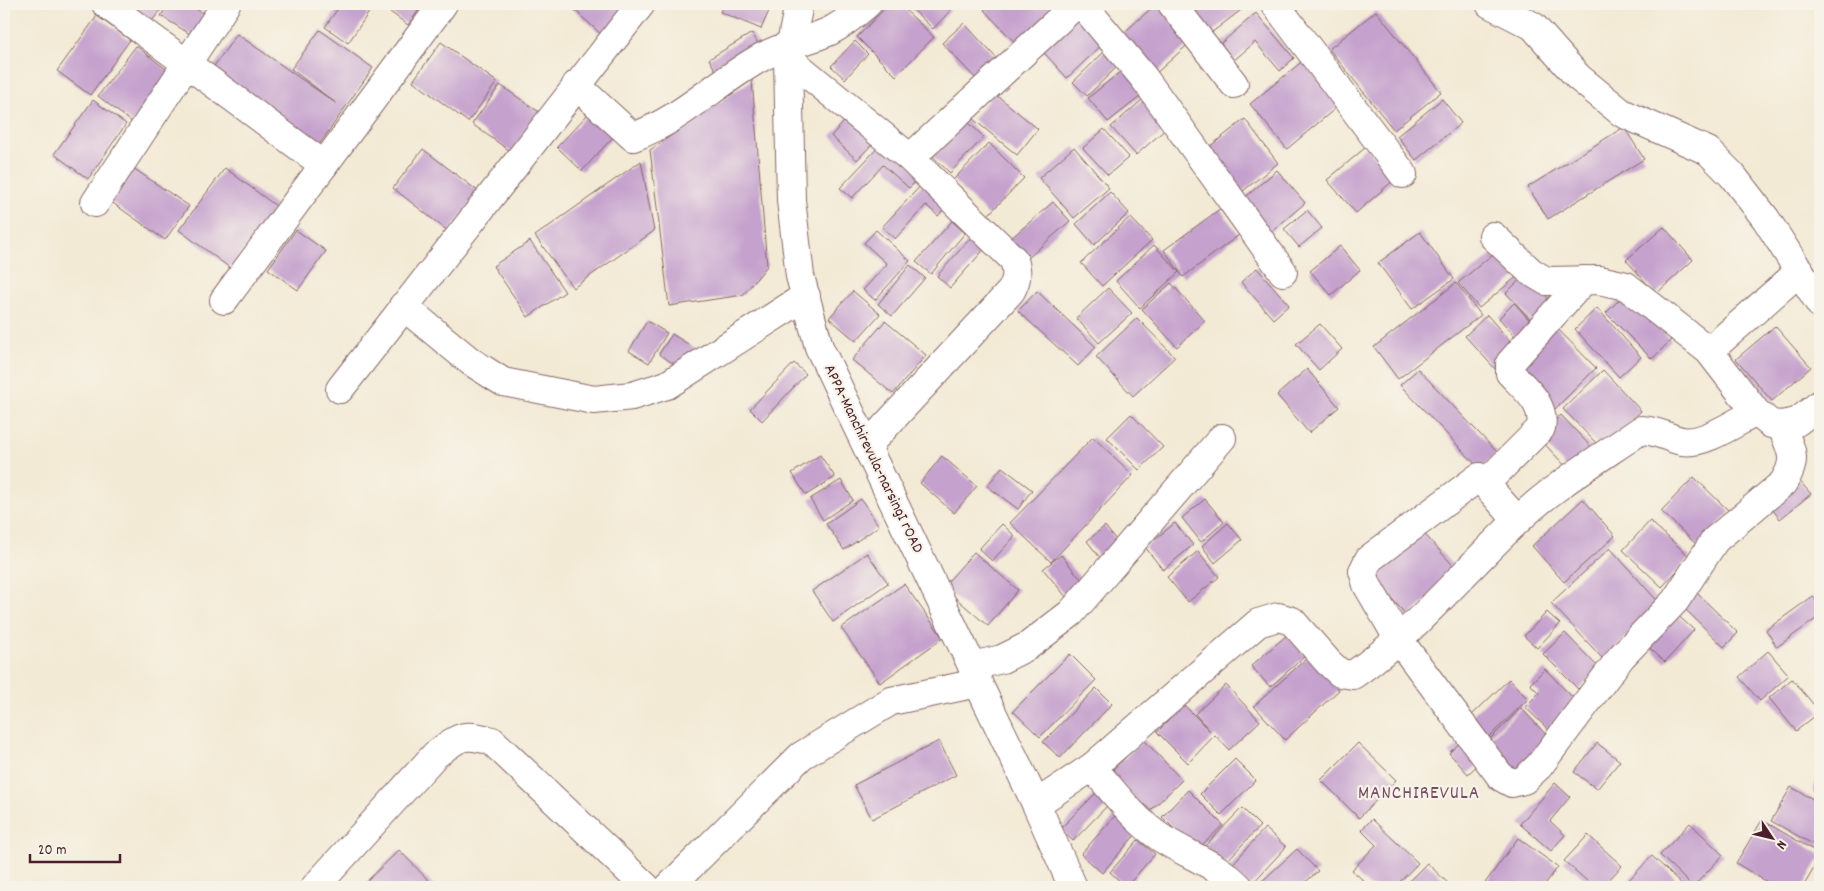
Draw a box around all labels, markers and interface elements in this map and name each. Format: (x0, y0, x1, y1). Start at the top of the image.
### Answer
street label: APPA-Manchirevula-narsingI rOAD (817, 361, 929, 557)
district label: MANCHIREVULA (1358, 781, 1480, 808)
north arrow (1746, 814, 1796, 864)
scale bar (30, 831, 120, 863)
text: N (1771, 836, 1791, 853)
text: 20 m (38, 840, 66, 862)

